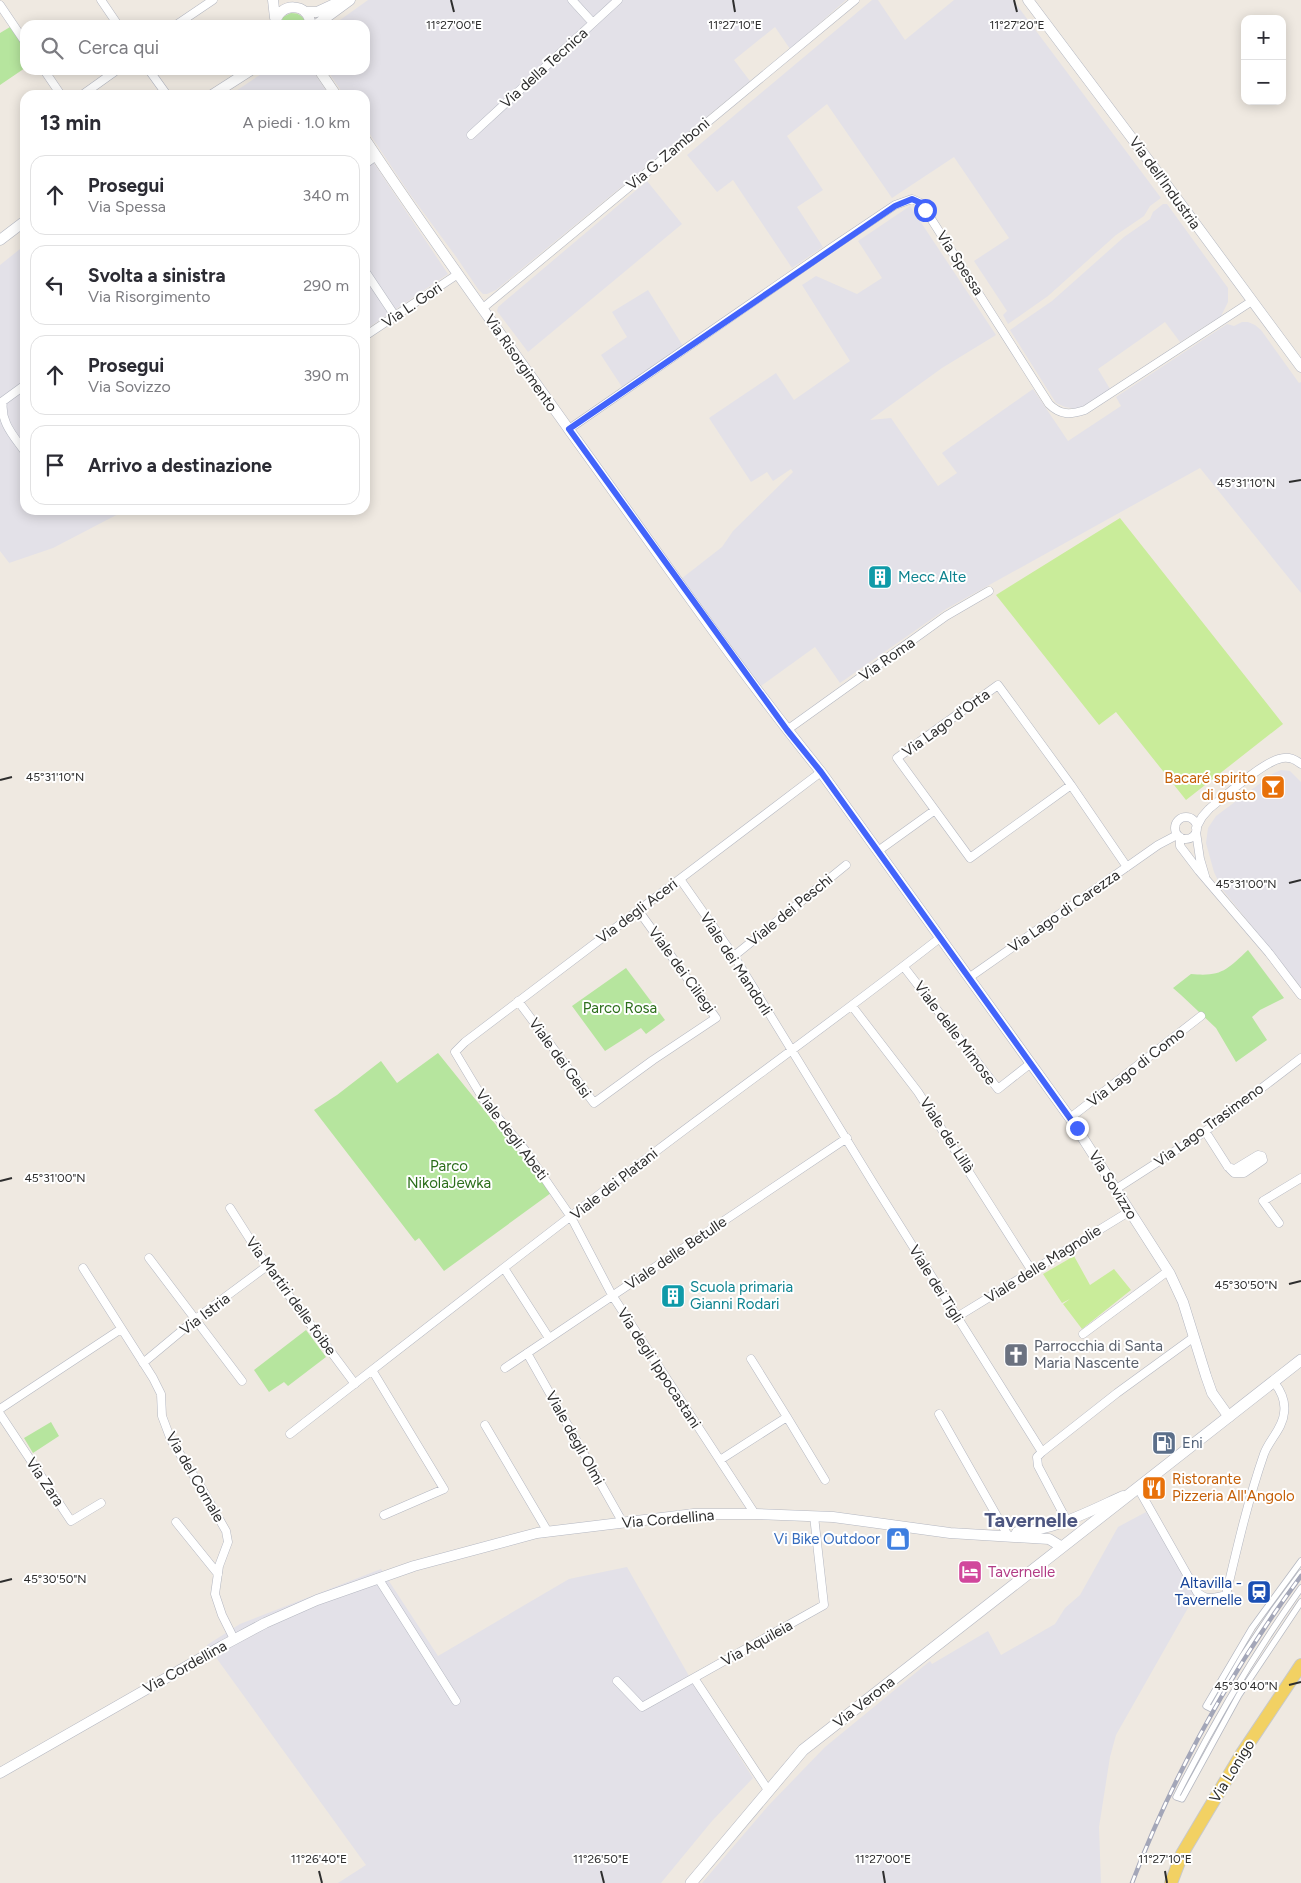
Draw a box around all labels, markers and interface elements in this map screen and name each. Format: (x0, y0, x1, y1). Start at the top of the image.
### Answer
map controls (1241, 15, 1286, 105)
button: + (1241, 15, 1286, 60)
text: 11°27'00"E (426, 18, 482, 32)
text: 11°27'10"E (708, 18, 762, 32)
text: 11°27'20"E (989, 18, 1045, 32)
search box (20, 20, 370, 75)
street label: Via della Tecnica (497, 24, 591, 112)
icon: search (38, 34, 66, 62)
text: Cerca qui (78, 36, 159, 59)
button: − (1241, 60, 1286, 105)
text: 13 min (40, 110, 101, 135)
text: A piedi · 1.0 km (243, 113, 350, 132)
street label: Via G. Zamboni (623, 114, 713, 194)
street label: Via dell'Industria (1125, 133, 1205, 233)
text: Prosegui (88, 174, 164, 197)
icon: ahead (41, 181, 69, 209)
text: 340 m (303, 186, 349, 205)
text: Via Spessa (88, 197, 166, 216)
route start (914, 199, 937, 222)
street label: Via Spessa (933, 227, 987, 299)
text: Svolta a sinistra (88, 264, 226, 287)
icon: left (41, 271, 69, 299)
text: 290 m (303, 276, 349, 295)
street label: Via L. Gori (379, 278, 445, 332)
text: Via Risorgimento (88, 287, 210, 306)
street label: Via Risorgimento (481, 311, 561, 415)
text: Prosegui (88, 354, 164, 377)
icon: ahead (41, 361, 69, 389)
text: 390 m (303, 366, 349, 385)
text: Via Sovizzo (88, 377, 171, 396)
icon: arrive (41, 451, 69, 479)
text: Arrivo a destinazione (88, 454, 272, 477)
text: 45°31'10"N (1217, 476, 1275, 490)
building icon: Mecc Alte (867, 564, 893, 590)
place label: Mecc Alte (898, 568, 966, 586)
street label: Via Roma (856, 633, 918, 685)
street label: Via Lago d'Orta (899, 685, 993, 761)
place label: Bacaré spirito di gusto (1164, 769, 1256, 804)
text: 45°31'10"N (26, 770, 84, 784)
bar icon: Bacaré spirito di gusto (1260, 774, 1286, 800)
street label: Via Lago di Carezza (1005, 866, 1123, 956)
street label: Viale dei Peschi (744, 870, 836, 950)
street label: Via degli Aceri (593, 875, 681, 947)
text: 45°31'00"N (1215, 877, 1277, 891)
street label: Viale dei Mandorli (696, 909, 776, 1019)
street label: Viale dei Ciliegi (645, 923, 719, 1017)
street label: Viale delle Mimose (910, 978, 1000, 1088)
park label: Parco Rosa (583, 999, 657, 1017)
street label: Viale dei Gelsi (525, 1015, 595, 1101)
street label: Via Lago di Como (1084, 1023, 1189, 1111)
street label: Via Lago Trasimeno (1151, 1079, 1267, 1171)
street label: Viale degli Abeti (472, 1086, 552, 1184)
street label: Viale dei Lillà (916, 1094, 978, 1176)
route end (1066, 1117, 1089, 1140)
street label: Viale dei Platani (567, 1144, 661, 1224)
street label: Via Sovizzo (1085, 1147, 1141, 1223)
park label: Parco NikolaJewka (407, 1157, 491, 1192)
text: 45°31'00"N (24, 1171, 86, 1185)
street label: Viale delle Betulle (622, 1212, 730, 1294)
street label: Viale delle Magnolie (982, 1221, 1104, 1307)
street label: Via Martiri delle foibe (242, 1233, 340, 1359)
street label: Viale dei Tigli (905, 1242, 967, 1326)
place label: Scuola primaria Gianni Rodari (690, 1278, 793, 1313)
text: 45°30'50"N (1214, 1278, 1278, 1292)
building icon: Scuola primaria Gianni Rodari (660, 1283, 686, 1309)
street label: Via Istria (176, 1289, 234, 1339)
street label: Via degli Ippocastani (613, 1304, 705, 1432)
place label: Parrocchia di Santa Maria Nascente (1034, 1337, 1163, 1372)
church icon: Parrocchia di Santa Maria Nascente (1003, 1342, 1029, 1368)
street label: Viale degli Olmi (542, 1388, 608, 1488)
street label: Via del Cornale (162, 1429, 228, 1525)
fuel station icon: Eni (1151, 1430, 1177, 1456)
place label: Eni (1182, 1434, 1203, 1452)
street label: Via Zara (22, 1454, 68, 1510)
place label: Ristorante Pizzeria All'Angolo (1172, 1470, 1295, 1505)
restaurant icon: Ristorante Pizzeria All'Angolo (1141, 1475, 1167, 1501)
street label: Via Cordellina (621, 1506, 715, 1532)
district label: Tavernelle (984, 1508, 1078, 1532)
shop icon: Vi Bike Outdoor (885, 1526, 911, 1552)
place label: Vi Bike Outdoor (774, 1530, 880, 1548)
hotel icon: Tavernelle (957, 1559, 983, 1585)
place label: Tavernelle (988, 1563, 1055, 1581)
text: 45°30'50"N (23, 1572, 87, 1586)
place label: Altavilla - Tavernelle (1175, 1574, 1242, 1609)
station icon: Altavilla - Tavernelle (1246, 1579, 1272, 1605)
street label: Via Aquileia (718, 1616, 796, 1670)
street label: Via Cordellina (140, 1637, 230, 1697)
street label: Via Verona (830, 1672, 898, 1732)
text: 45°30'40"N (1214, 1679, 1278, 1693)
street label: Via Lonigo (1206, 1736, 1259, 1806)
text: 11°26'40"E (291, 1852, 347, 1866)
text: 11°26'50"E (573, 1852, 629, 1866)
text: 11°27'00"E (855, 1852, 911, 1866)
text: 11°27'10"E (1138, 1852, 1192, 1866)

